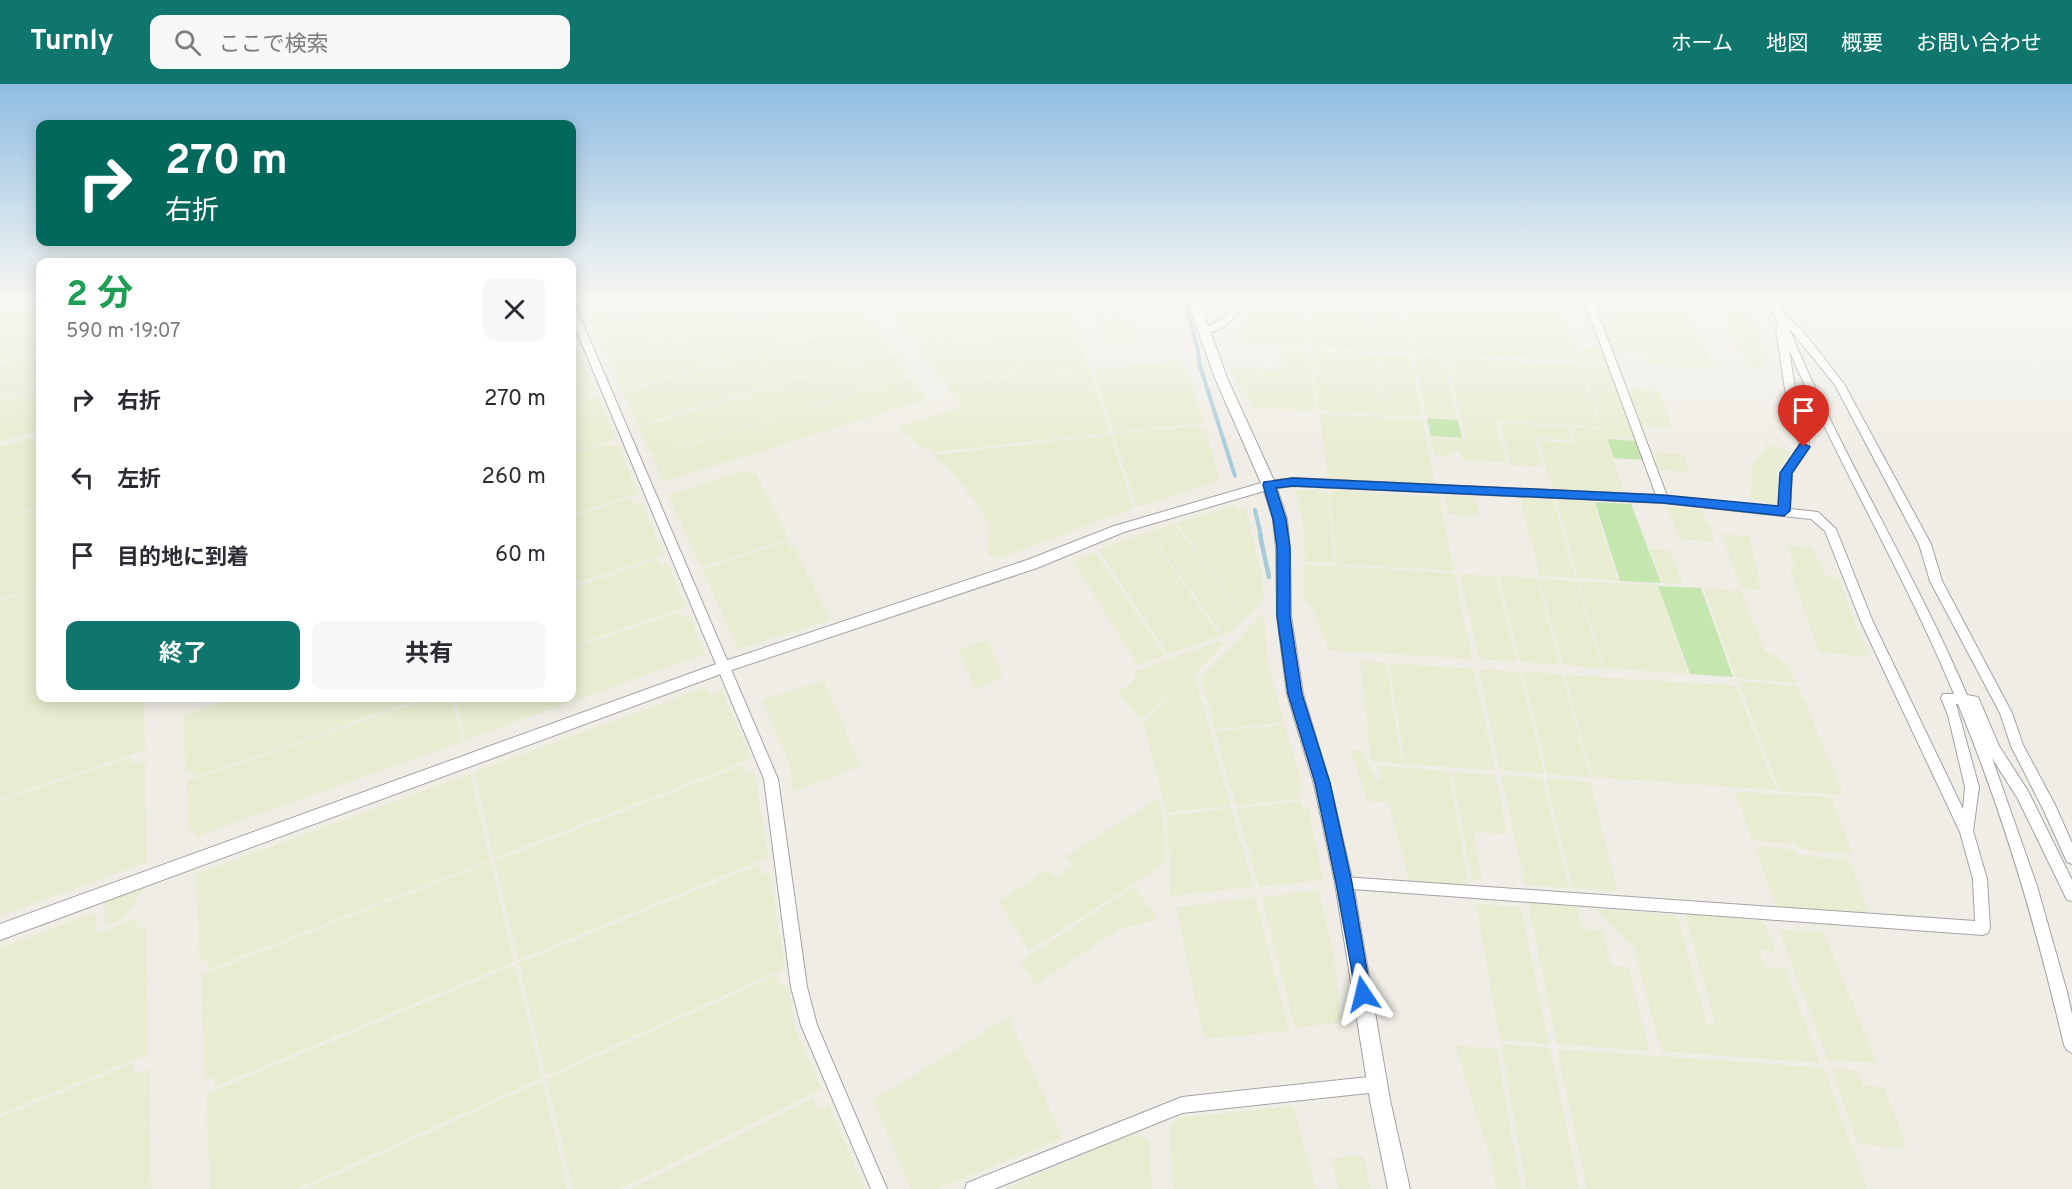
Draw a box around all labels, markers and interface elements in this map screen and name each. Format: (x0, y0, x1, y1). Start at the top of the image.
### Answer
search box (150, 15, 570, 69)
text: Turnly (30, 24, 114, 60)
icon: search (171, 26, 204, 59)
text: ホーム (1671, 31, 1733, 58)
text: 地図 (1766, 31, 1808, 58)
text: 概要 (1841, 31, 1883, 58)
text: お問い合わせ (1916, 31, 2042, 58)
text: ここで検索 (219, 32, 329, 59)
text: 270 m (165, 136, 288, 189)
icon: right (66, 144, 144, 222)
text: 右折 (165, 195, 219, 229)
text: 2 分 (66, 273, 133, 319)
button: close (483, 278, 546, 341)
text: 590 m · 19:07 (66, 319, 180, 345)
icon: right (66, 383, 99, 416)
pin (1778, 385, 1829, 447)
text: 270 m (484, 386, 546, 413)
text: 右折 (117, 389, 161, 416)
icon: arrive (1787, 394, 1820, 427)
icon: left (66, 461, 99, 494)
text: 260 m (481, 464, 546, 491)
text: 左折 (117, 467, 161, 494)
icon: arrive (66, 539, 99, 572)
text: 60 m (495, 542, 546, 569)
text: 目的地に到着 (117, 545, 249, 572)
button: 終了 (66, 621, 300, 690)
button: 共有 (312, 621, 546, 690)
position arrow (1331, 962, 1395, 1026)

